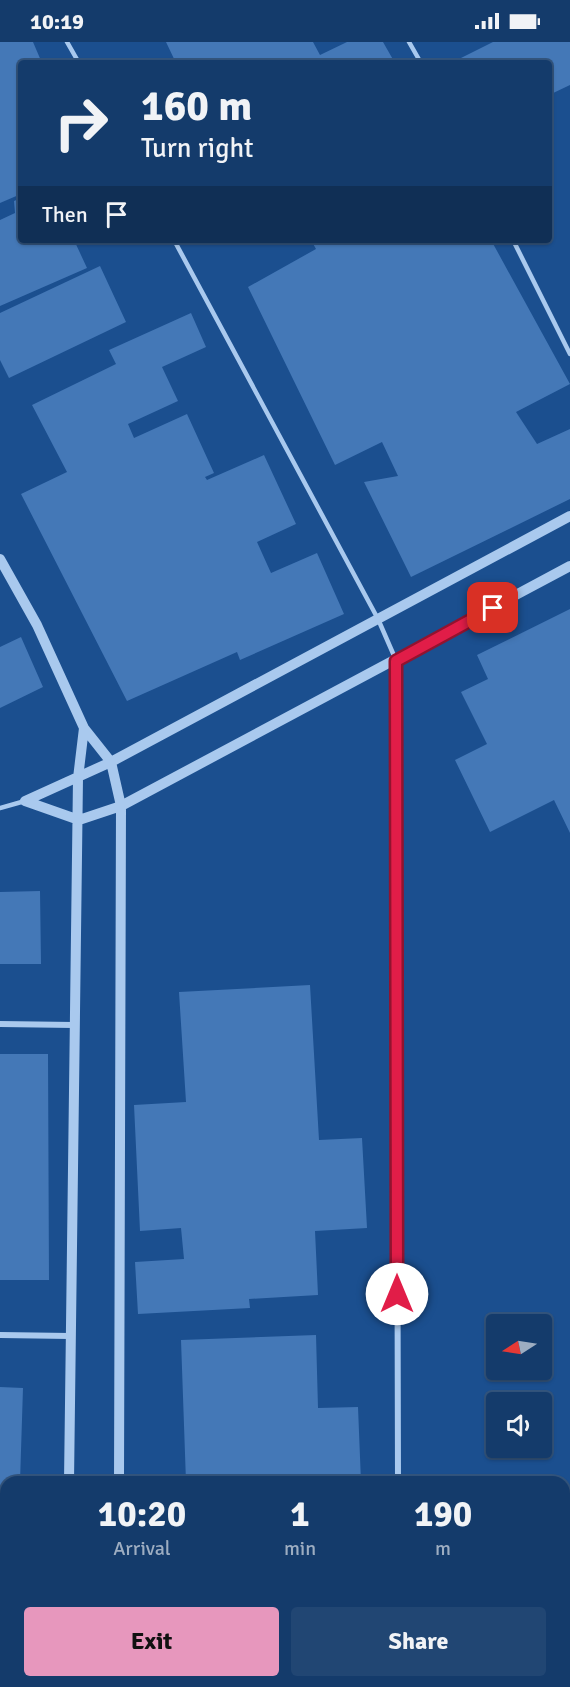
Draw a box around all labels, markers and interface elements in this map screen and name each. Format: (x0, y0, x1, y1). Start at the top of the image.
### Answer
text: 10:19 (30, 8, 84, 35)
text: 160 m (141, 81, 252, 132)
icon: right (42, 84, 120, 162)
text: Turn right (141, 132, 254, 165)
icon: arrive (100, 198, 133, 231)
text: Then (42, 201, 88, 228)
pin (467, 582, 518, 633)
icon: arrive (476, 591, 509, 624)
position arrow (365, 1262, 429, 1326)
north arrow (486, 1314, 552, 1380)
map controls (486, 1314, 552, 1458)
button: sound (486, 1392, 552, 1458)
text: 10:20 (98, 1492, 186, 1537)
text: 1 (290, 1492, 310, 1537)
text: 190 (414, 1492, 472, 1537)
text: Arrival (113, 1536, 171, 1561)
text: min (284, 1536, 316, 1561)
text: m (435, 1536, 451, 1561)
button: Exit (24, 1607, 279, 1676)
button: Share (291, 1607, 546, 1676)

